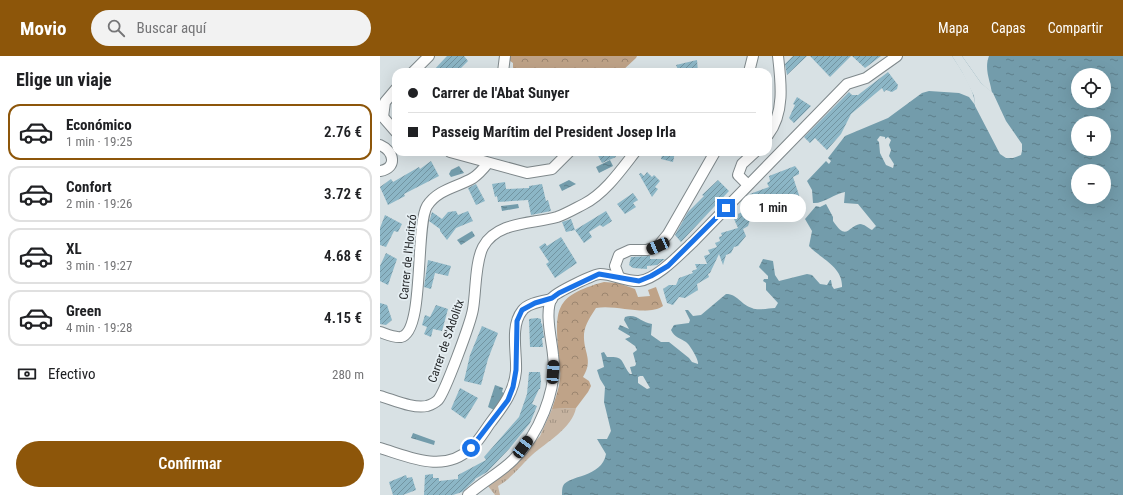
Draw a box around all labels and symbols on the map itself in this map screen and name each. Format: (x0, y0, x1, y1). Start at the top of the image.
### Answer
callout: 1 min (740, 194, 806, 222)
route end (717, 199, 735, 217)
street label: Carrer de l'Horitzó (397, 214, 419, 300)
car (645, 236, 671, 256)
street label: Carrer de S'Adolitx (425, 298, 467, 384)
car (546, 360, 560, 384)
car (511, 434, 535, 460)
route start (462, 439, 480, 457)

